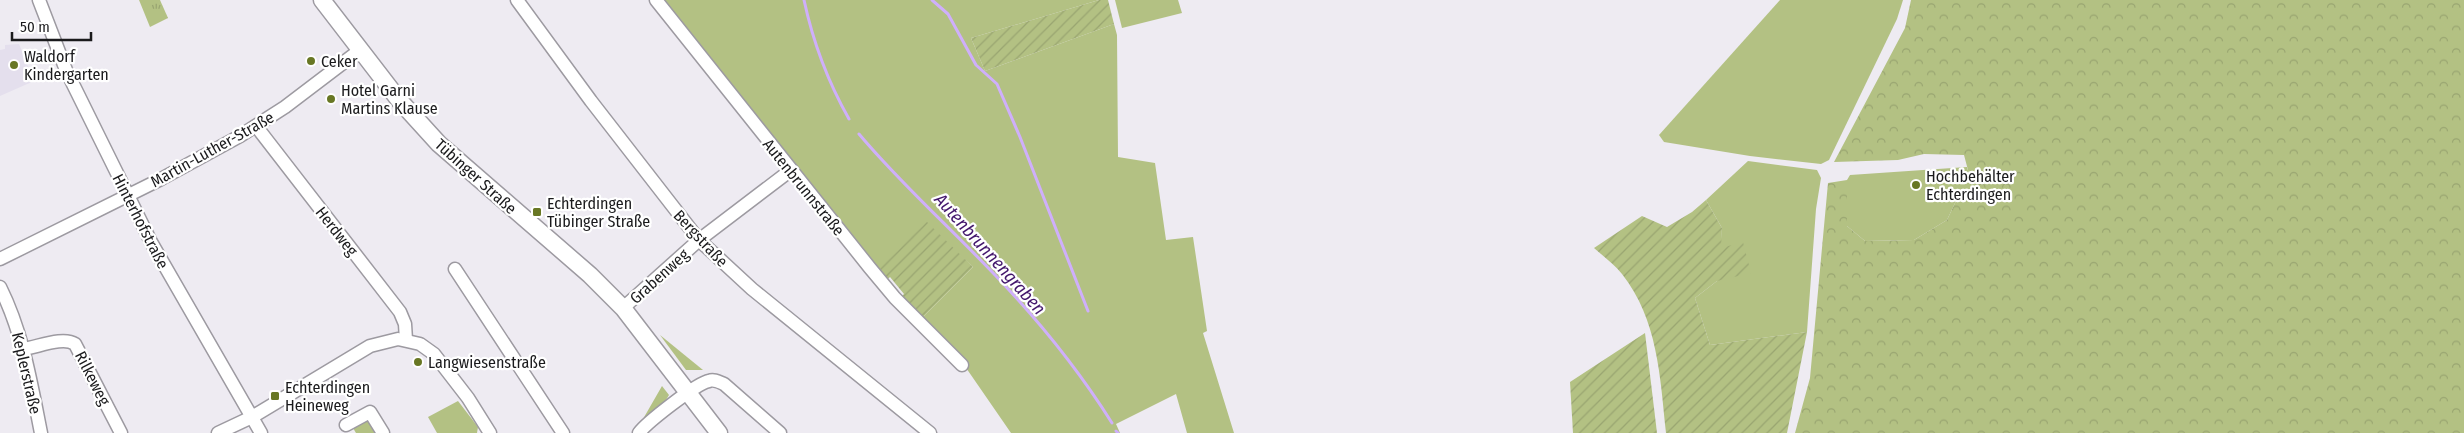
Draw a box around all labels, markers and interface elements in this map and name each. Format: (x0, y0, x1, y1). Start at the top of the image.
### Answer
scale bar (12, 10, 91, 42)
text: 50 m (20, 18, 50, 36)
place label: Waldorf Kindergarten (24, 47, 109, 84)
place label: Ceker (321, 52, 358, 71)
marker: Ceker (305, 55, 317, 67)
marker: Waldorf Kindergarten (8, 59, 20, 71)
place label: Hotel Garni Martins Klause (341, 81, 438, 118)
marker: Hotel Garni Martins Klause (325, 93, 337, 105)
street label: Martin-Luther-Straße (147, 108, 277, 191)
street label: Tübinger Straße (431, 135, 520, 218)
street label: Autenbrunnstraße (759, 135, 848, 240)
place label: Hochbehälter Echterdingen (1926, 167, 2015, 204)
street label: Hinterhofstraße (109, 171, 173, 272)
marker: Hochbehälter Echterdingen (1910, 179, 1922, 191)
water label: Autenbrunnengraben (929, 188, 1050, 319)
place label: Echterdingen Tübinger Straße (547, 194, 650, 231)
street label: Herdweg (312, 203, 362, 260)
marker: Echterdingen Tübinger Straße (531, 206, 543, 218)
street label: Bergstraße (670, 206, 732, 271)
street label: Grabenweg (626, 245, 693, 308)
street label: Keplerstraße (8, 330, 45, 416)
street label: Rilkeweg (71, 348, 114, 409)
place label: Langwiesenstraße (428, 353, 546, 372)
marker: Langwiesenstraße (412, 356, 424, 368)
place label: Echterdingen Heineweg (285, 378, 370, 415)
marker: Echterdingen Heineweg (269, 390, 281, 402)

